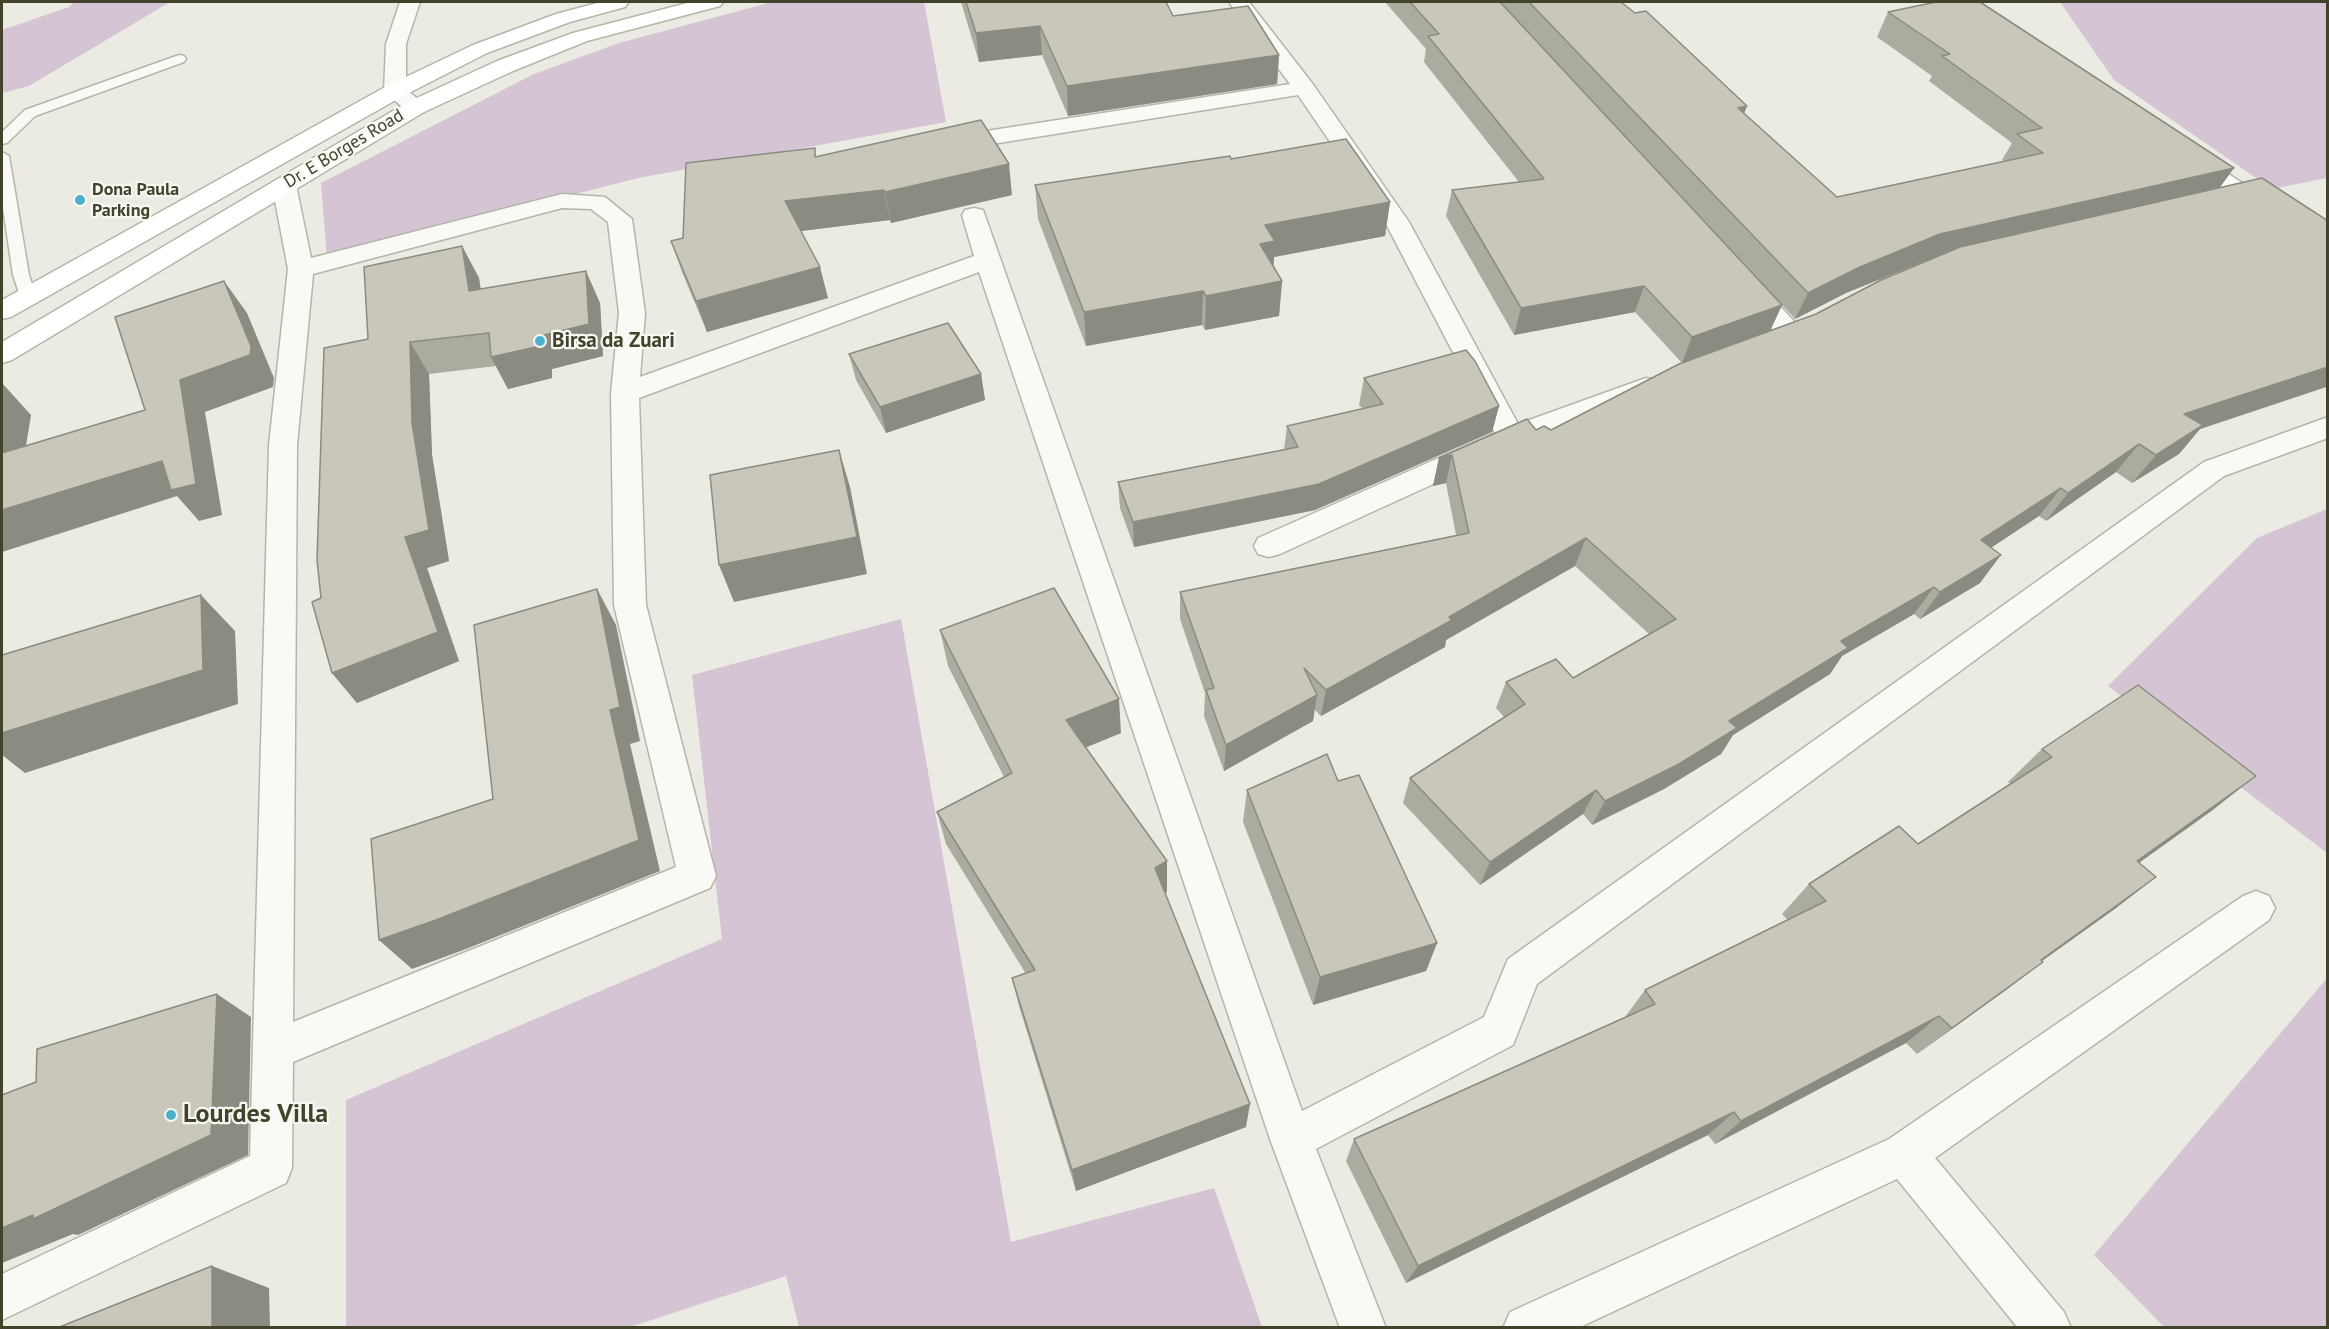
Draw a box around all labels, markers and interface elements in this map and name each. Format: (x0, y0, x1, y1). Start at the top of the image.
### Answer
street label: Dr. E Borges Road (280, 105, 408, 193)
place label: Dona Paula Parking (92, 179, 179, 222)
marker: Dona Paula Parking (73, 193, 87, 207)
place label: Birsa da Zuari (552, 328, 675, 354)
marker: Birsa da Zuari (533, 334, 547, 348)
place label: Lourdes Villa (183, 1099, 328, 1131)
marker: Lourdes Villa (164, 1108, 178, 1122)

